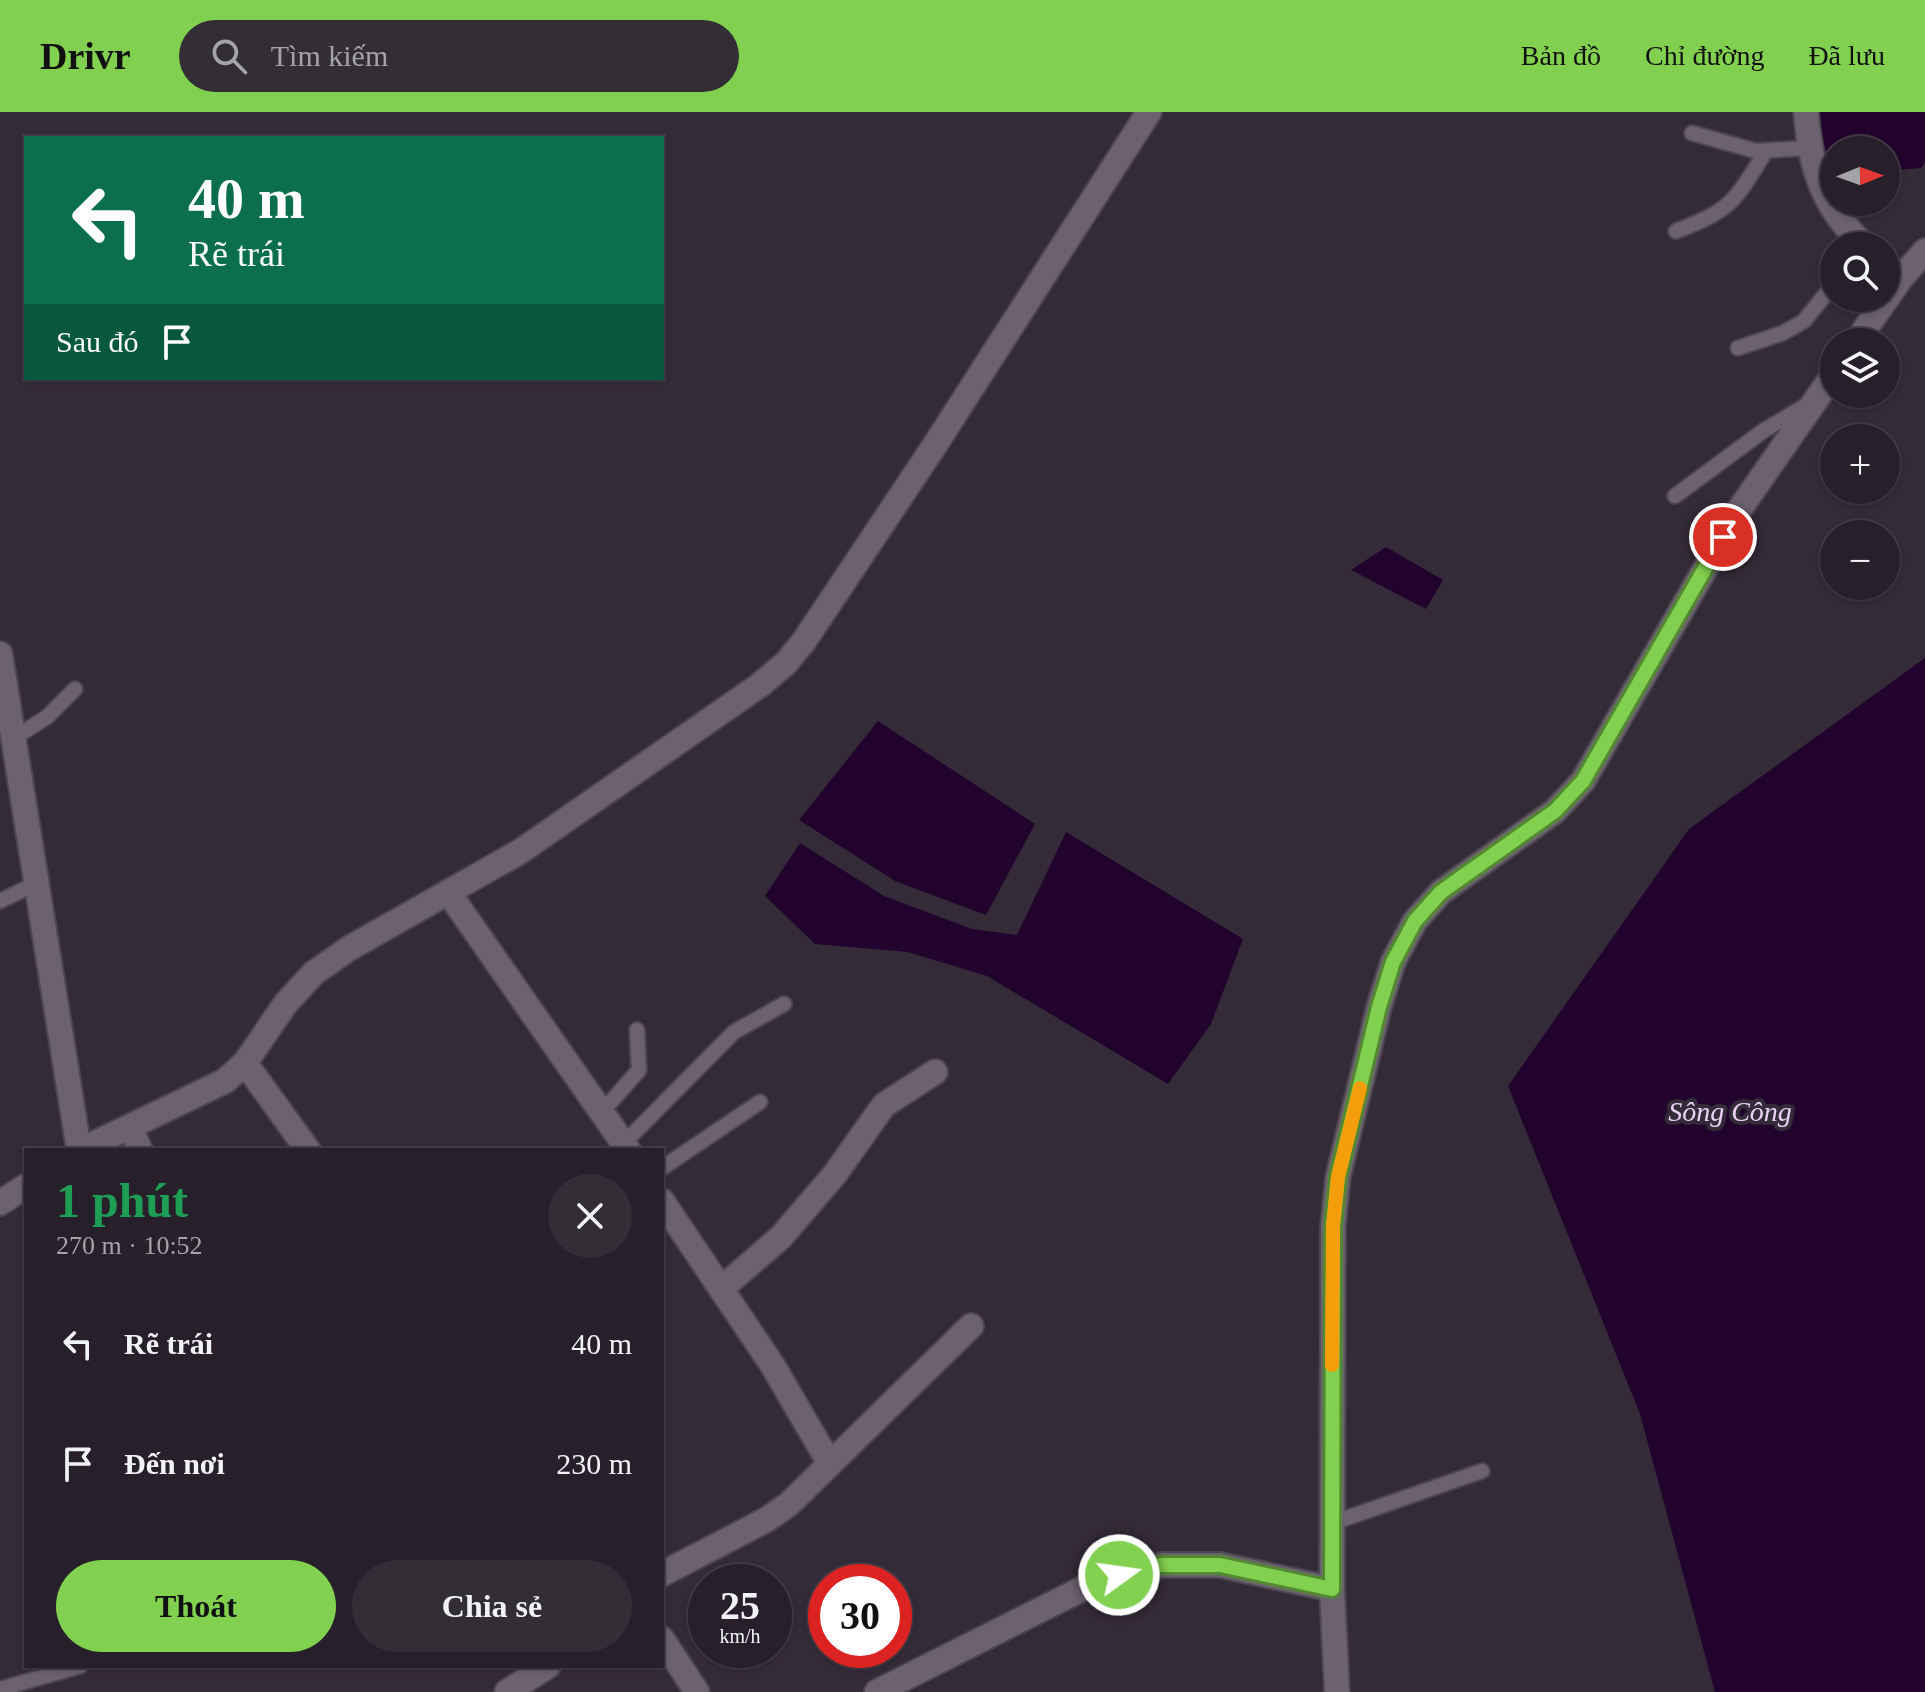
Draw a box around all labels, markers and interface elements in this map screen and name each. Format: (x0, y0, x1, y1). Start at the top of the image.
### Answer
search box (179, 20, 739, 92)
icon: search (207, 34, 251, 78)
text: Drivr (40, 35, 131, 77)
text: Tìm kiếm (271, 39, 388, 72)
text: Bản đồ (1521, 40, 1601, 71)
text: Chỉ đường (1645, 40, 1764, 71)
text: Đã lưu (1808, 40, 1885, 71)
north arrow (1820, 136, 1900, 216)
map controls (1820, 136, 1900, 600)
icon: left (56, 168, 160, 272)
text: 40 m (188, 168, 305, 230)
button: search (1820, 232, 1900, 312)
text: Rẽ trái (188, 234, 285, 274)
icon: arrive (155, 320, 199, 364)
text: Sau đó (56, 325, 139, 358)
button: layers (1820, 328, 1900, 408)
button: + (1820, 424, 1900, 504)
pin (1689, 503, 1757, 571)
icon: arrive (1701, 515, 1745, 559)
button: − (1820, 520, 1900, 600)
water label: Sông Công (1668, 1096, 1792, 1127)
text: 1 phút (56, 1174, 188, 1227)
button: close (548, 1174, 632, 1258)
text: 270 m · 10:52 (56, 1231, 203, 1260)
icon: left (56, 1322, 100, 1366)
text: Rẽ trái (124, 1327, 213, 1360)
text: 40 m (571, 1327, 632, 1360)
icon: arrive (56, 1442, 100, 1486)
text: Đến nơi (124, 1447, 225, 1480)
text: 230 m (556, 1447, 632, 1480)
position arrow (1077, 1533, 1161, 1617)
button: Thoát (56, 1560, 336, 1652)
button: Chia sẻ (352, 1560, 632, 1652)
speed limit sign: 30 (808, 1564, 912, 1668)
text: 25 (720, 1583, 760, 1628)
text: km/h (719, 1625, 761, 1647)

